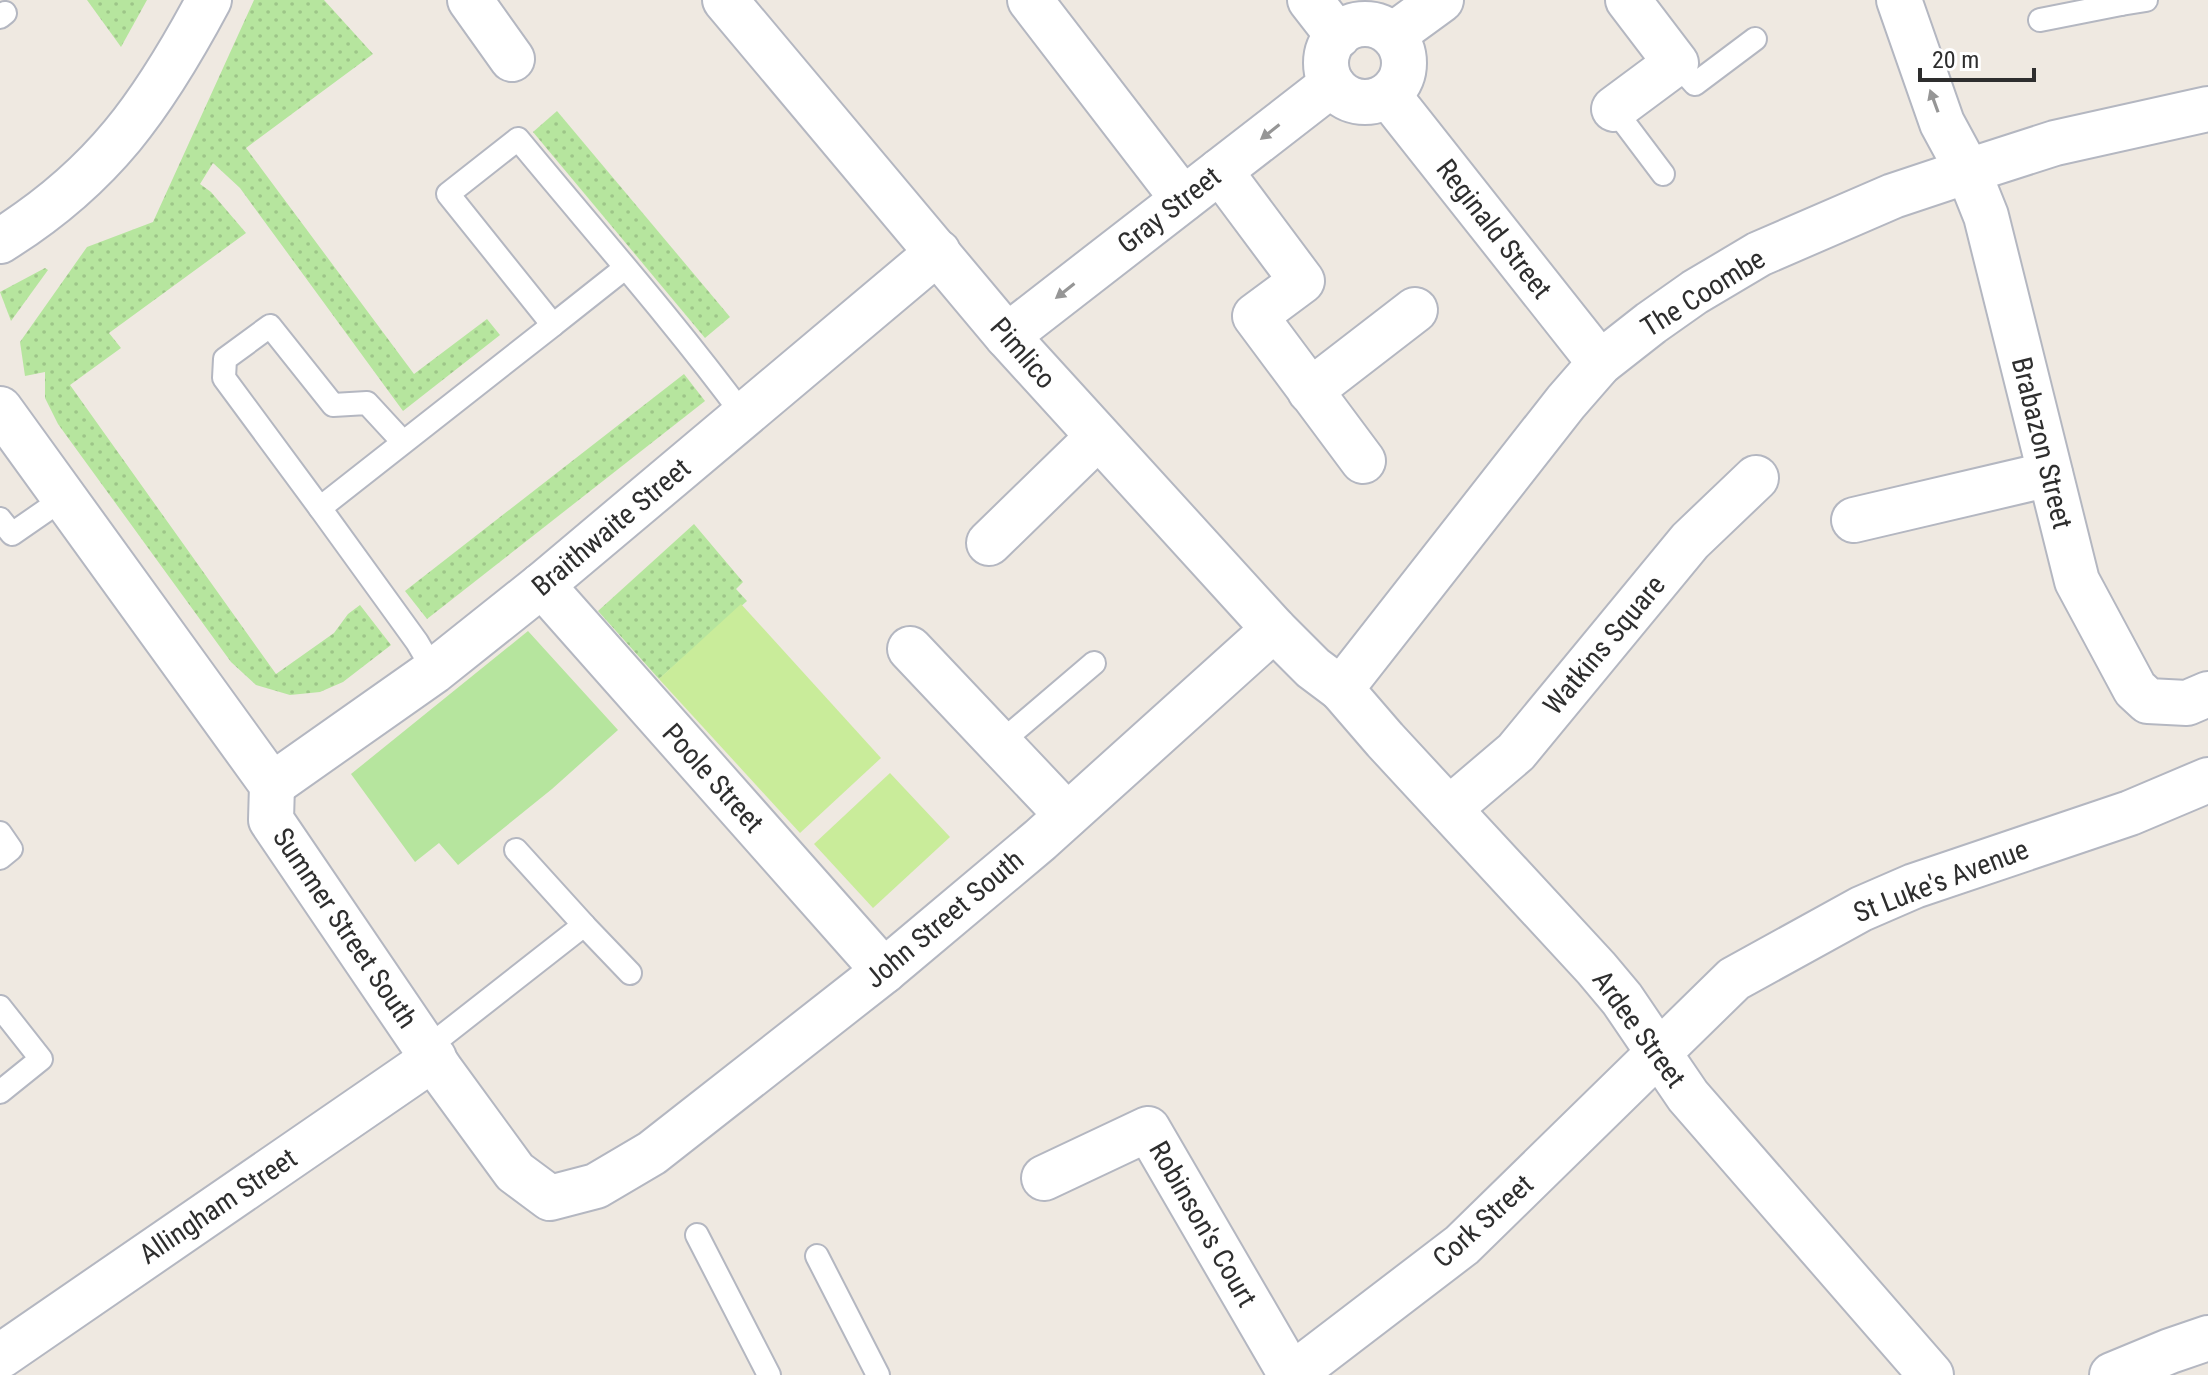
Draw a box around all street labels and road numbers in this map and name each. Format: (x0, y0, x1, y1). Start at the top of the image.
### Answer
street label: Reginald Street (1429, 153, 1559, 305)
street label: Gray Street (1111, 160, 1227, 260)
street label: The Coombe (1635, 242, 1771, 344)
street label: Pimlico (983, 311, 1063, 395)
street label: Brabazon Street (2005, 354, 2079, 532)
street label: Braithwaite Street (525, 451, 697, 603)
street label: Watkins Square (1536, 569, 1672, 721)
street label: Poole Street (656, 717, 770, 839)
street label: Summer Street South (266, 822, 424, 1034)
street label: St Luke's Avenue (1849, 833, 2033, 929)
street label: John Street South (858, 843, 1030, 995)
street label: Ardee Street (1586, 964, 1692, 1094)
street label: Robinson's Court (1142, 1135, 1264, 1313)
street label: Allingham Street (133, 1141, 303, 1271)
street label: Cork Street (1426, 1168, 1540, 1274)

